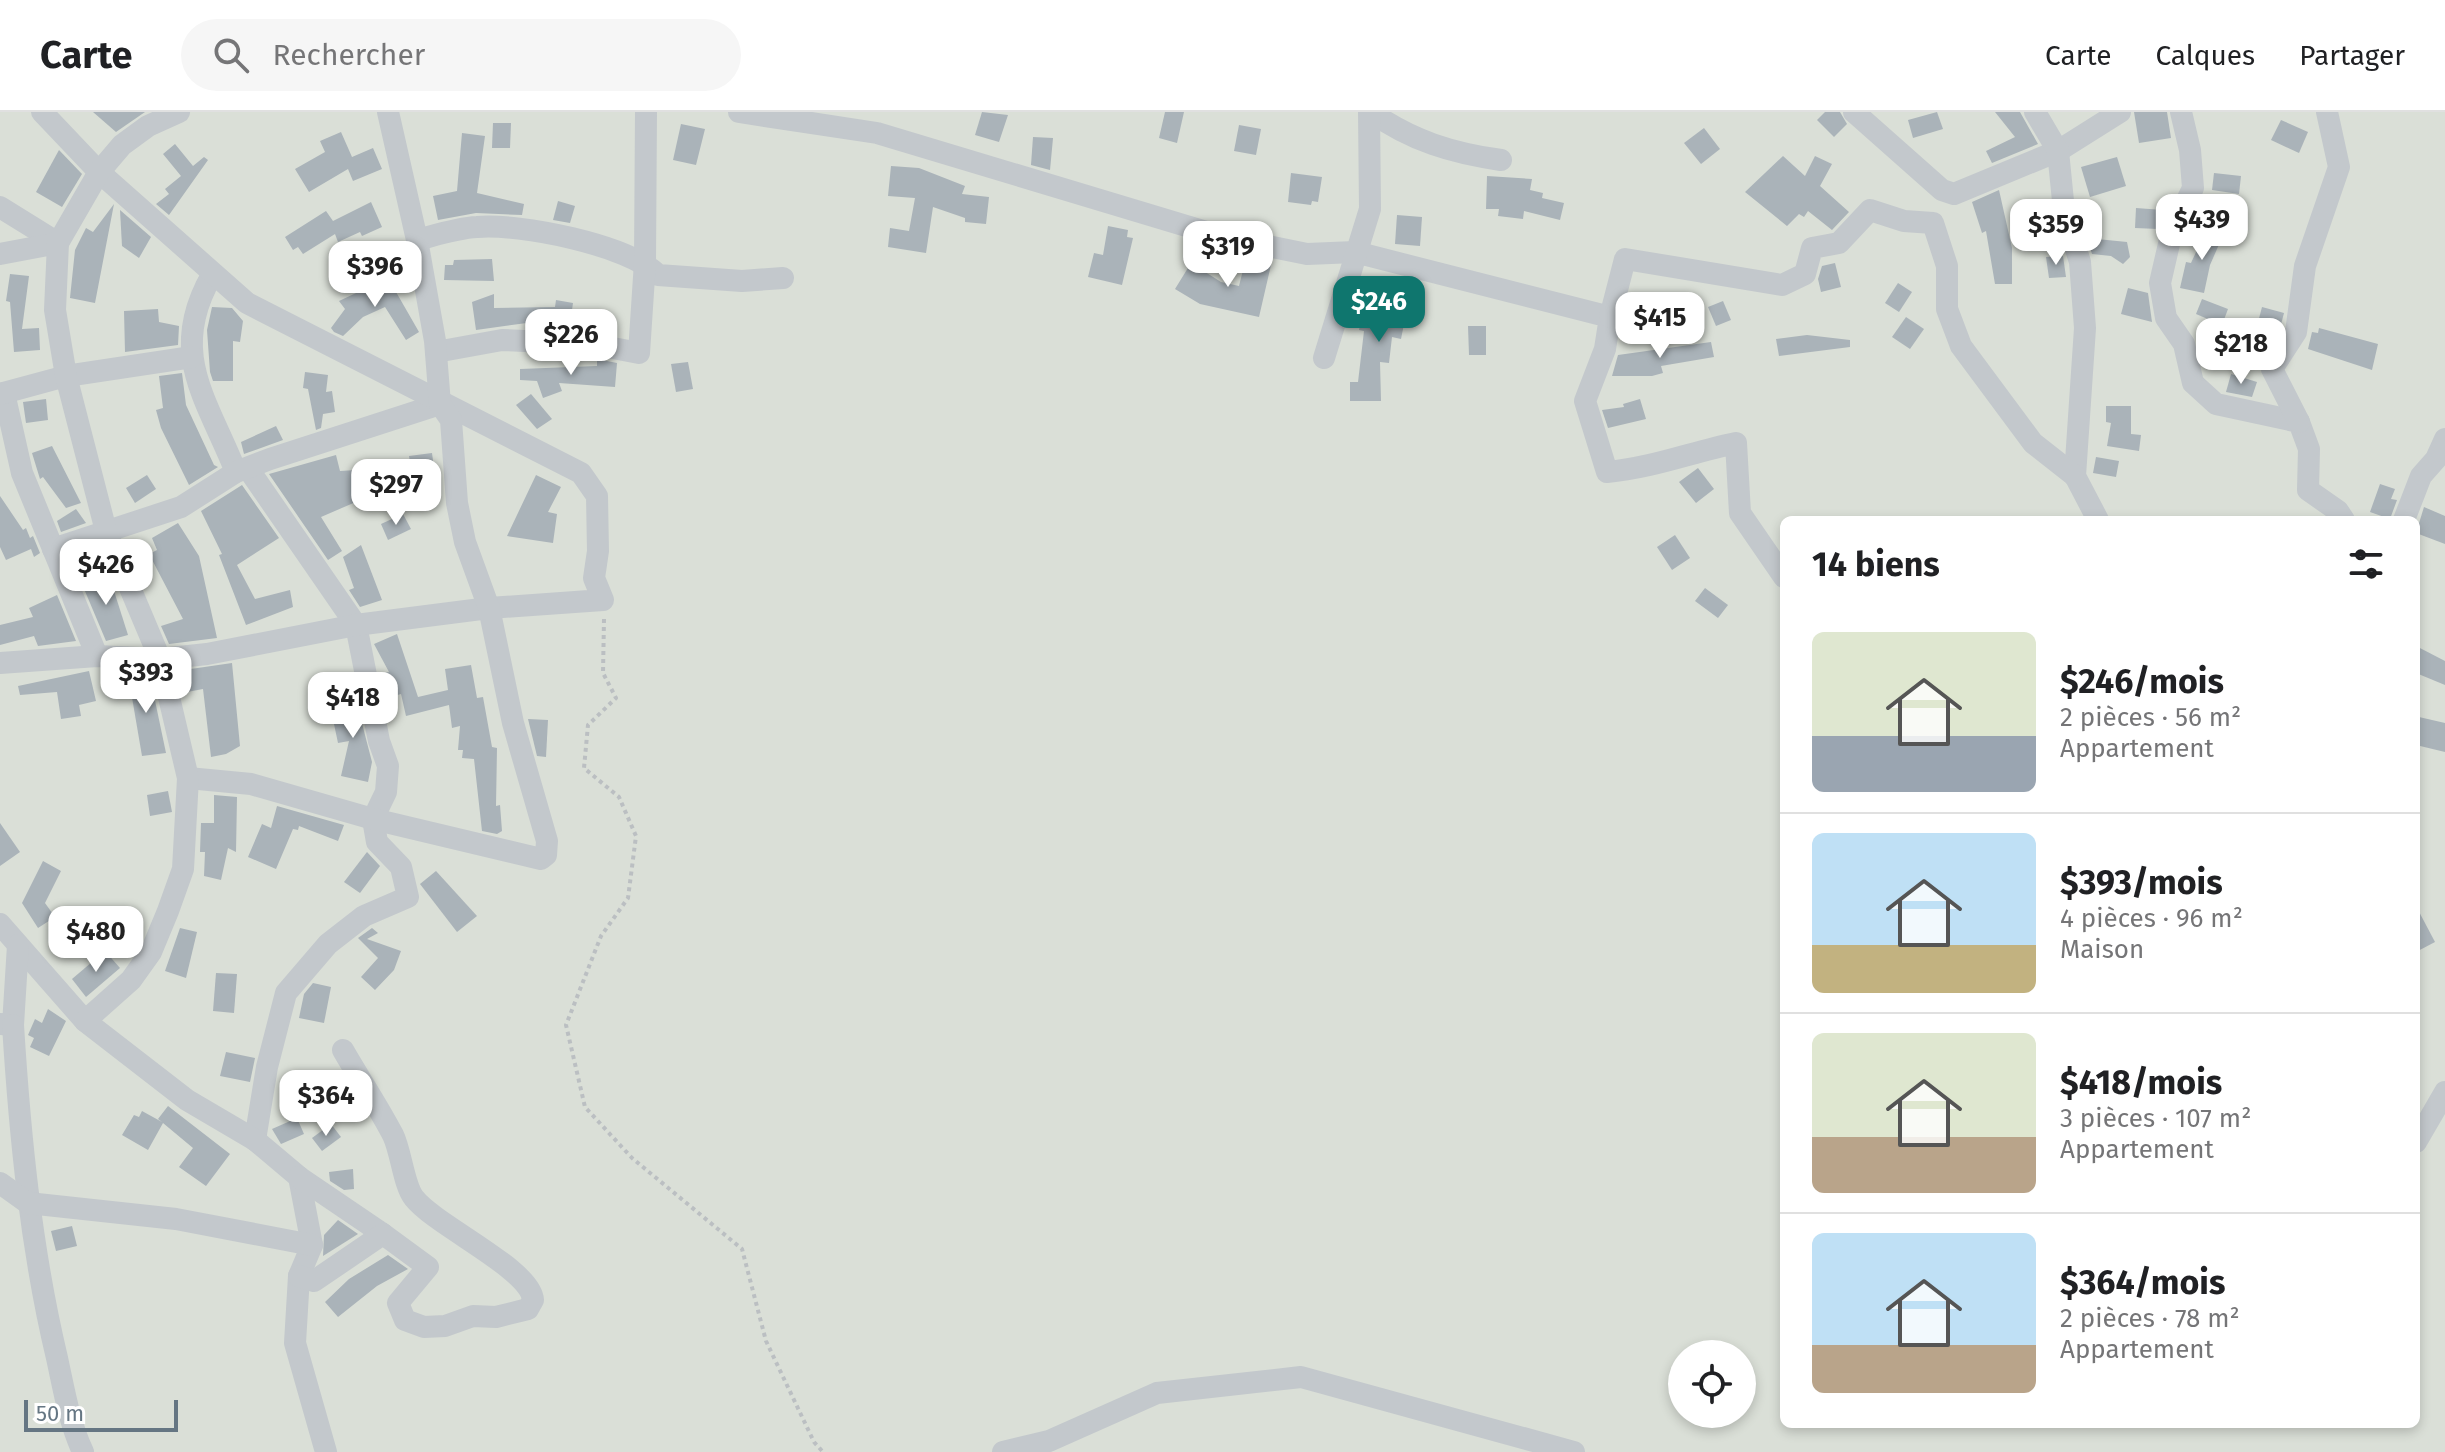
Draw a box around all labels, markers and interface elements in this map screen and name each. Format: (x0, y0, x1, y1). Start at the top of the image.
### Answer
search box (181, 19, 741, 91)
text: Carte (40, 32, 133, 78)
icon: search (209, 33, 253, 77)
text: Rechercher (273, 37, 425, 73)
text: Carte (2045, 39, 2111, 72)
text: Calques (2155, 39, 2255, 72)
text: Partager (2299, 39, 2405, 72)
pin: $439 (2155, 194, 2249, 262)
pin: $359 (2009, 199, 2103, 267)
text: $439 (2174, 204, 2230, 235)
text: $359 (2028, 209, 2084, 240)
pin: $319 (1181, 221, 1275, 289)
text: $319 (1201, 231, 1255, 262)
pin: $396 (328, 241, 422, 309)
text: $396 (347, 251, 403, 282)
pin: $246 (1332, 276, 1426, 344)
text: $246 (1351, 286, 1407, 317)
pin: $415 (1613, 292, 1707, 360)
text: $415 (1633, 302, 1687, 333)
pin: $226 (524, 309, 618, 377)
pin: $218 (2194, 318, 2288, 386)
text: $226 (543, 319, 599, 350)
text: $218 (2214, 328, 2268, 359)
pin: $297 (349, 459, 443, 527)
text: $297 (369, 469, 423, 500)
pin: $426 (59, 539, 153, 607)
icon: filters (2344, 542, 2388, 586)
text: 14 biens (1812, 544, 1940, 585)
text: $426 (78, 549, 134, 580)
pin: $393 (99, 647, 193, 715)
text: $393 (118, 657, 174, 688)
text: $246/mois (2060, 661, 2224, 702)
icon: home (1876, 664, 1972, 760)
pin: $418 (306, 672, 400, 740)
text: $418 (326, 682, 380, 713)
text: 2 pièces · 56 m² (2060, 702, 2241, 733)
text: Appartement (2060, 733, 2214, 764)
text: $393/mois (2060, 862, 2223, 903)
icon: home (1876, 865, 1972, 961)
text: 4 pièces · 96 m² (2060, 903, 2243, 934)
pin: $480 (49, 906, 143, 974)
text: $480 (66, 916, 126, 947)
text: Maison (2060, 934, 2144, 965)
text: $418/mois (2060, 1062, 2222, 1103)
icon: home (1876, 1065, 1972, 1161)
pin: $364 (279, 1070, 373, 1138)
text: $364 (297, 1080, 355, 1111)
text: 3 pièces · 107 m² (2060, 1103, 2251, 1134)
text: Appartement (2060, 1134, 2214, 1165)
text: $364/mois (2060, 1262, 2225, 1303)
icon: home (1876, 1265, 1972, 1361)
text: 2 pièces · 78 m² (2060, 1303, 2240, 1334)
text: Appartement (2060, 1334, 2214, 1365)
map controls (1668, 1340, 1756, 1428)
button: locate (1668, 1340, 1756, 1428)
scale bar (24, 1396, 178, 1432)
text: 50 m (36, 1400, 84, 1427)

